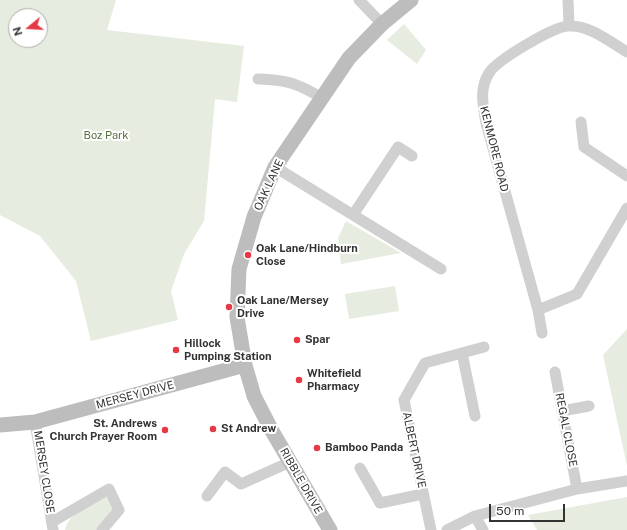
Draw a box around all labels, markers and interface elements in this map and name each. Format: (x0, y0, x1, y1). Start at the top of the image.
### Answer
north arrow (8, 8, 48, 48)
text: N (11, 25, 25, 37)
street label: KENMORE ROAD (477, 105, 511, 193)
park label: Boz Park (84, 129, 128, 143)
street label: OAK LANE (251, 157, 287, 213)
place label: Oak Lane/Hindburn Close (256, 242, 358, 268)
marker: Oak Lane/Hindburn Close (243, 250, 253, 260)
place label: Oak Lane/Mersey Drive (237, 294, 329, 320)
marker: Oak Lane/Mersey Drive (224, 302, 234, 312)
place label: Spar (305, 333, 330, 347)
marker: Spar (292, 335, 302, 345)
place label: Hillock Pumping Station (184, 337, 272, 363)
marker: Hillock Pumping Station (171, 345, 181, 355)
place label: Whitefield Pharmacy (307, 367, 361, 393)
marker: Whitefield Pharmacy (294, 375, 304, 385)
street label: MERSEY DRIVE (95, 378, 175, 412)
street label: REGAL CLOSE (552, 392, 580, 468)
street label: ALBERT DRIVE (399, 411, 429, 489)
place label: St. Andrews Church Prayer Room (50, 417, 157, 443)
place label: St Andrew (221, 422, 276, 436)
marker: St Andrew (208, 424, 218, 434)
marker: St. Andrews Church Prayer Room (160, 425, 170, 435)
street label: MERSEY CLOSE (31, 430, 57, 514)
place label: Bamboo Panda (325, 441, 403, 455)
marker: Bamboo Panda (312, 443, 322, 453)
street label: RIBBLE DRIVE (277, 446, 325, 516)
scale bar (491, 496, 567, 522)
text: 50 m (496, 504, 524, 518)

